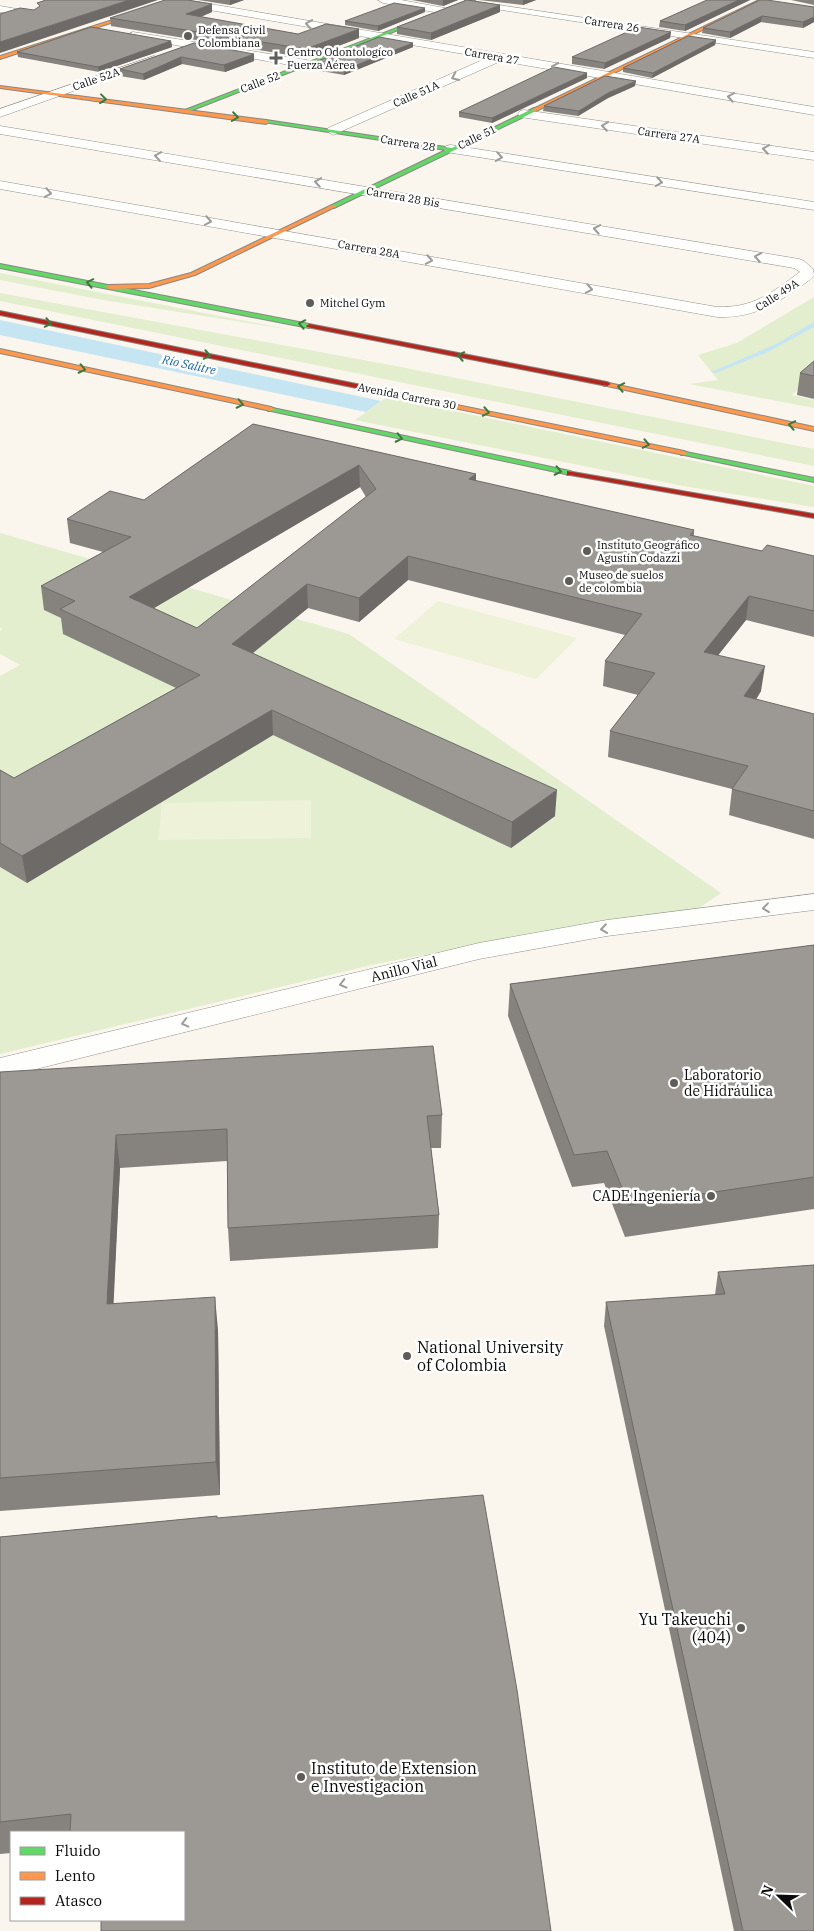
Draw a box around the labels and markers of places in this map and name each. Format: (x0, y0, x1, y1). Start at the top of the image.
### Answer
place label: Defensa Civil Colombiana (198, 23, 265, 50)
marker: Defensa Civil Colombiana (182, 30, 194, 42)
place label: Centro Odontologíco Fuerza Aérea (287, 45, 393, 72)
marker: Centro Odontologíco Fuerza Aérea (269, 51, 283, 65)
place label: Mitchel Gym (320, 296, 386, 310)
marker: Mitchel Gym (304, 297, 316, 309)
place label: Instituto Geográfico Agustín Codazzi (597, 538, 699, 565)
marker: Instituto Geográfico Agustín Codazzi (581, 545, 593, 557)
place label: Museo de suelos de colombia (579, 568, 664, 595)
marker: Museo de suelos de colombia (563, 575, 575, 587)
place label: Laboratorio de Hidráulica (684, 1066, 773, 1100)
marker: Laboratorio de Hidráulica (668, 1077, 680, 1089)
place label: CADE Ingeniería (592, 1187, 701, 1205)
marker: CADE Ingeniería (705, 1190, 717, 1202)
place label: National University of Colombia (417, 1337, 564, 1375)
marker: National University of Colombia (401, 1350, 413, 1362)
place label: Yu Takeuchi (404) (638, 1609, 731, 1647)
marker: Yu Takeuchi (404) (735, 1622, 747, 1634)
place label: Instituto de Extension e Investigacion (311, 1758, 477, 1796)
marker: Instituto de Extension e Investigacion (295, 1771, 307, 1783)

